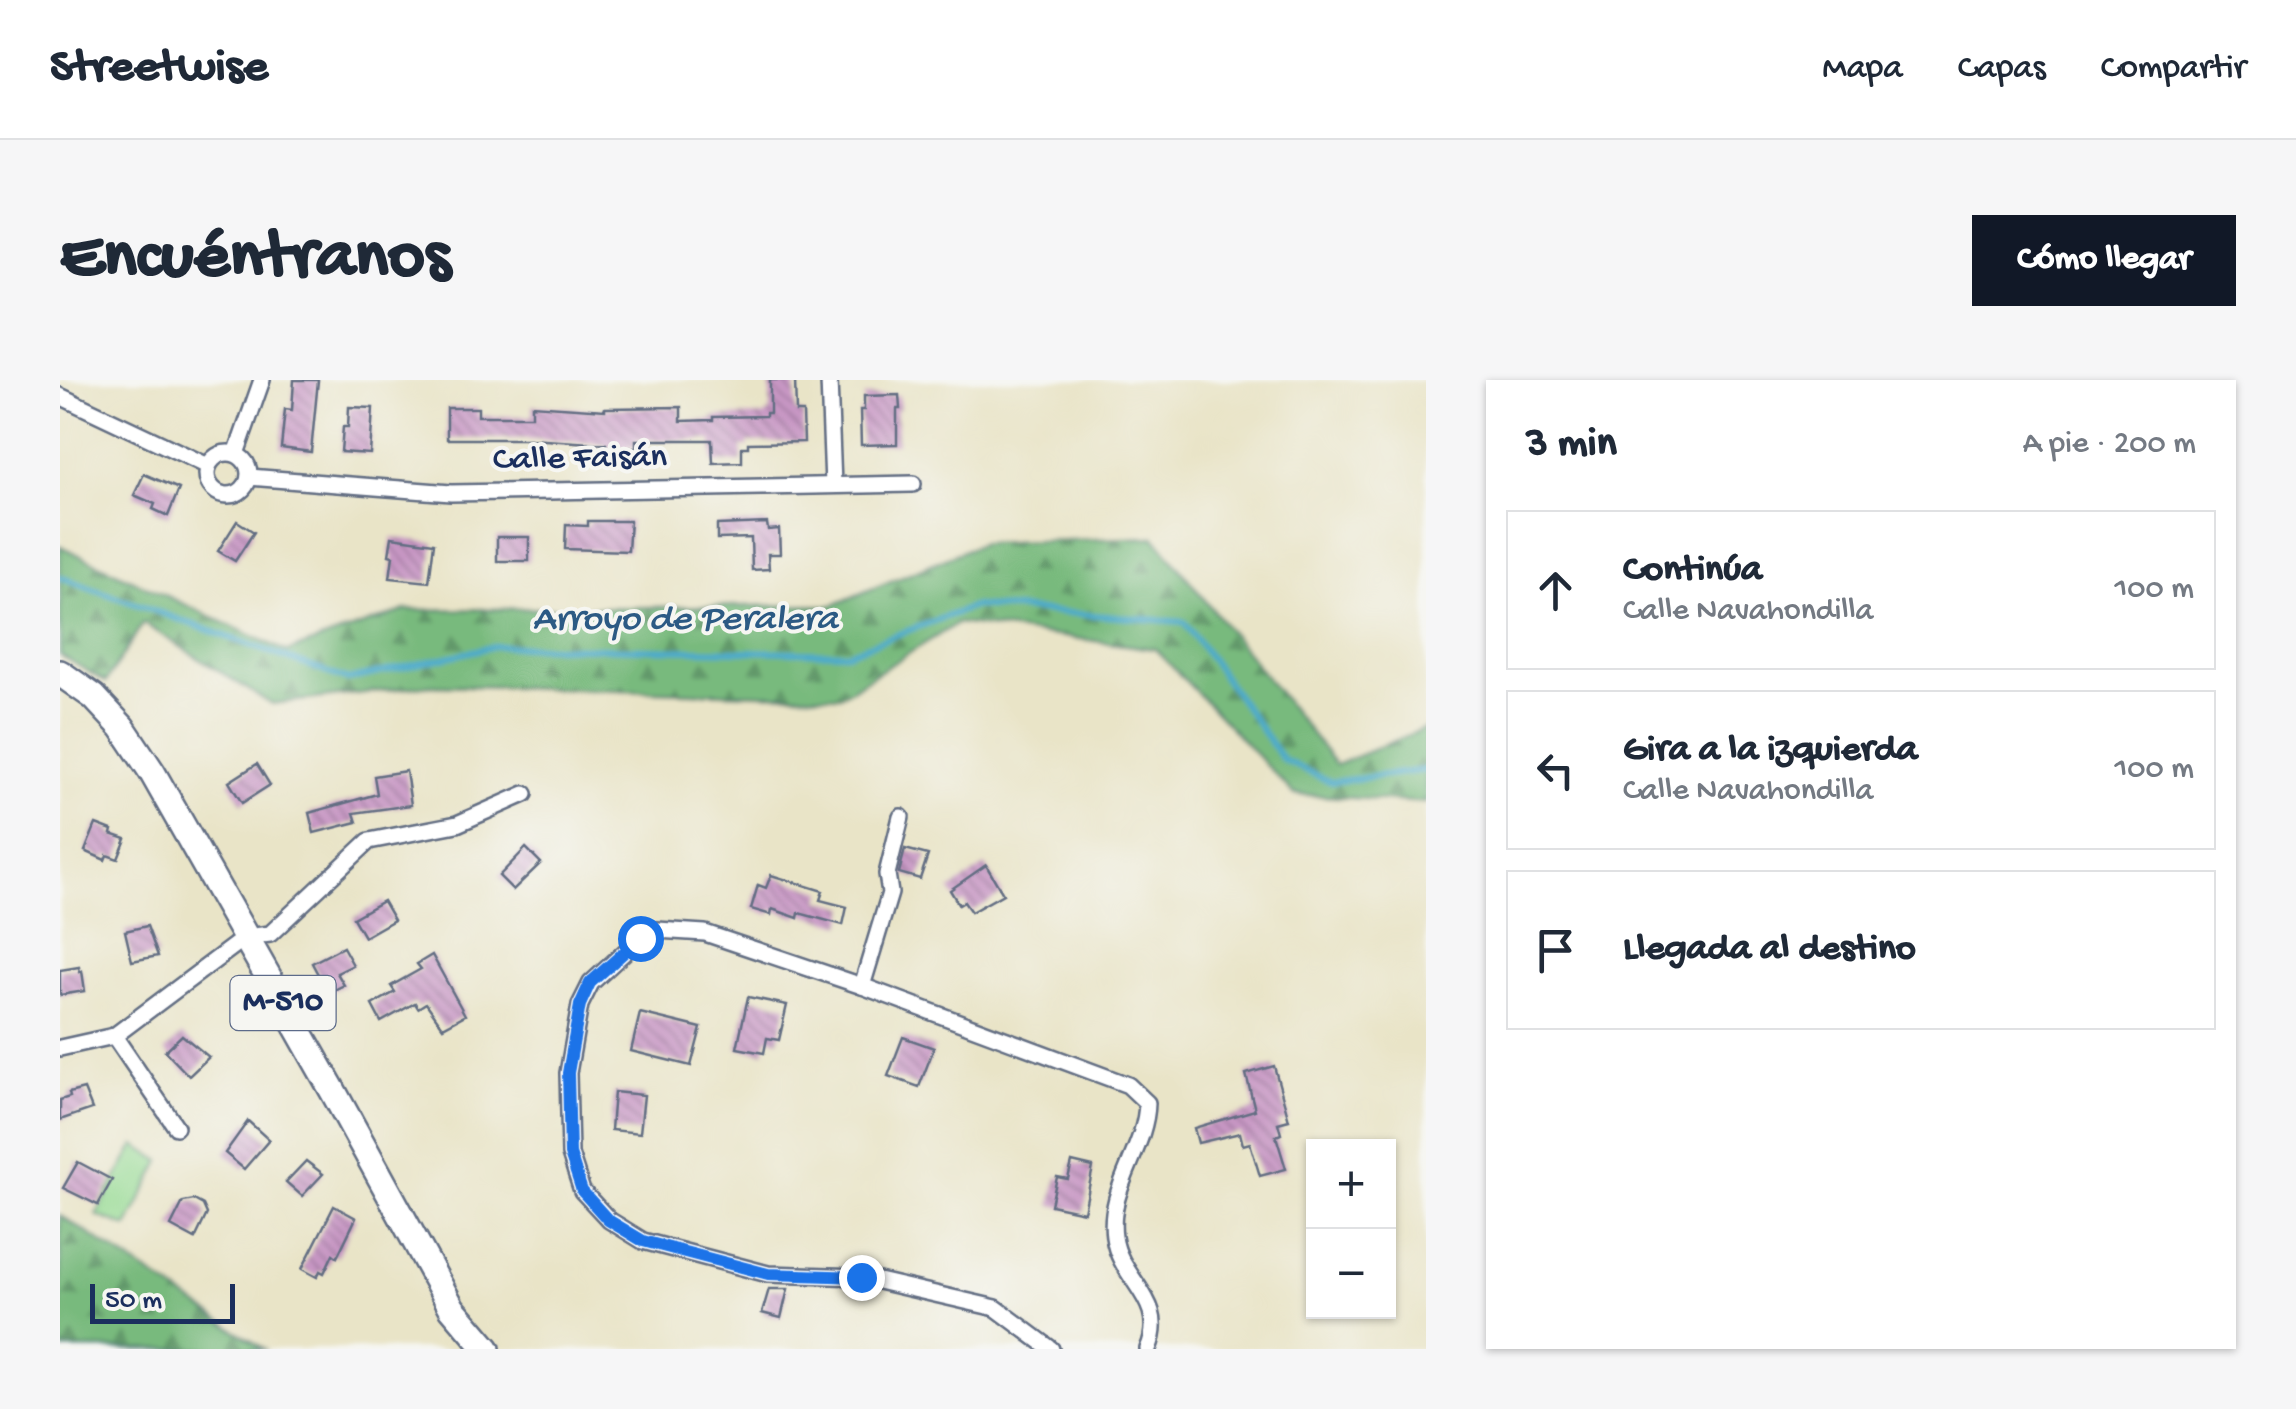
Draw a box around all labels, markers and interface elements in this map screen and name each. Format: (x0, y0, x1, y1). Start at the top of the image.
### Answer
text: Streetwise (50, 41, 268, 98)
text: Mapa (1822, 49, 1903, 90)
text: Capas (1958, 49, 2046, 90)
text: Compartir (2101, 49, 2246, 90)
button: Cómo llegar (1972, 215, 2236, 306)
text: Encuéntranos (60, 219, 450, 302)
text: 3 min (1526, 421, 1617, 470)
text: A pie · 200 m (2023, 426, 2196, 464)
street label: Calle Faisán (493, 438, 668, 482)
text: Continúa (1623, 549, 1762, 593)
icon: ahead (1528, 563, 1583, 618)
text: 100 m (2114, 571, 2194, 609)
text: Calle Navahondilla (1623, 593, 1873, 631)
water label: Arroyo de Peralera (532, 599, 839, 643)
text: Gira a la izquierda (1623, 729, 1918, 773)
icon: left (1528, 743, 1583, 798)
text: 100 m (2114, 751, 2194, 789)
text: Calle Navahondilla (1623, 773, 1873, 811)
route start (618, 916, 664, 962)
icon: arrive (1528, 923, 1583, 978)
text: Llegada al destino (1623, 928, 1916, 972)
road number: M-510 (230, 976, 336, 1030)
map controls (1306, 1139, 1396, 1319)
button: + (1306, 1139, 1396, 1229)
button: − (1306, 1229, 1396, 1319)
route end (839, 1255, 885, 1301)
scale bar (90, 1279, 235, 1324)
text: 50 m (105, 1285, 162, 1318)

